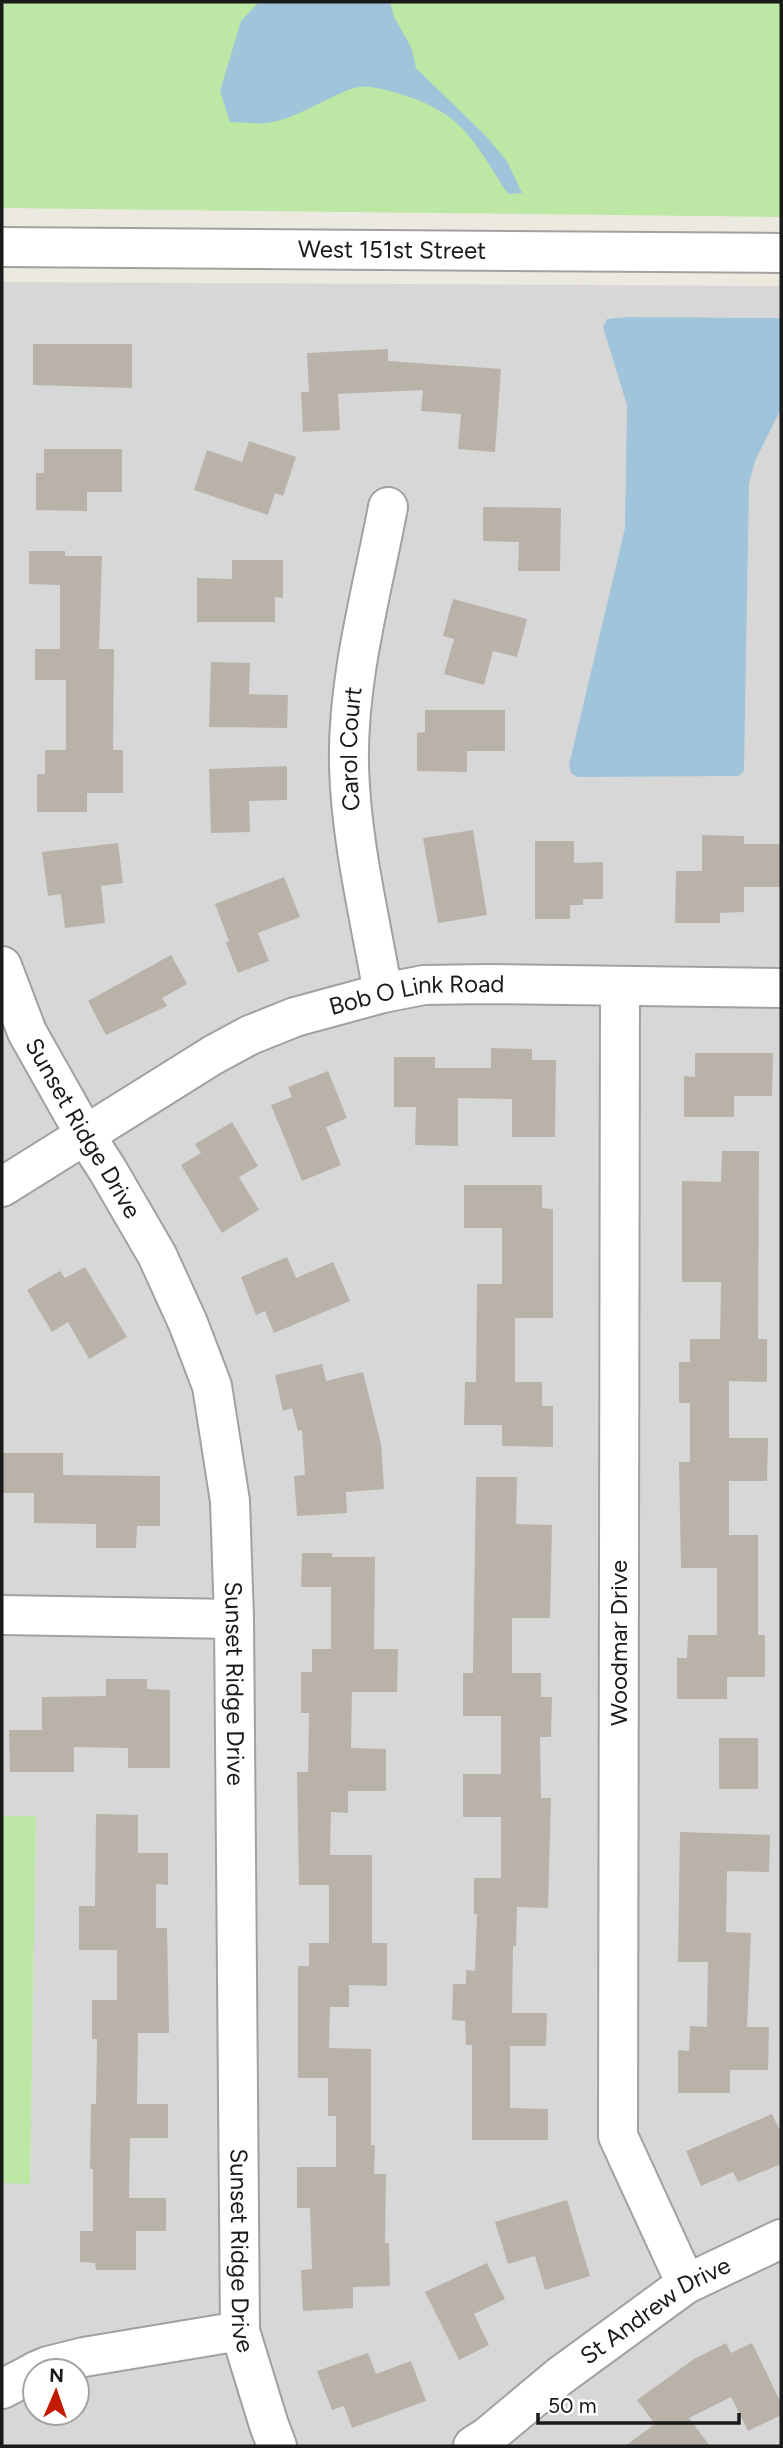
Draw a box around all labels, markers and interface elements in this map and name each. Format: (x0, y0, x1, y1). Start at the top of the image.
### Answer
street label: West 151st Street (298, 234, 486, 265)
street label: Carol Court (334, 685, 368, 812)
street label: Bob O Link Road (326, 969, 505, 1021)
street label: Sunset Ridge Drive (19, 1033, 148, 1223)
street label: Woodmar Drive (604, 1560, 633, 1726)
street label: Sunset Ridge Drive (219, 1581, 250, 1786)
street label: Sunset Ridge Drive (224, 2148, 261, 2356)
street label: St Andrew Drive (574, 2250, 735, 2370)
north arrow (21, 2357, 91, 2427)
text: N (49, 2364, 64, 2387)
scale bar (538, 2382, 739, 2426)
text: 50 m (548, 2393, 597, 2418)

